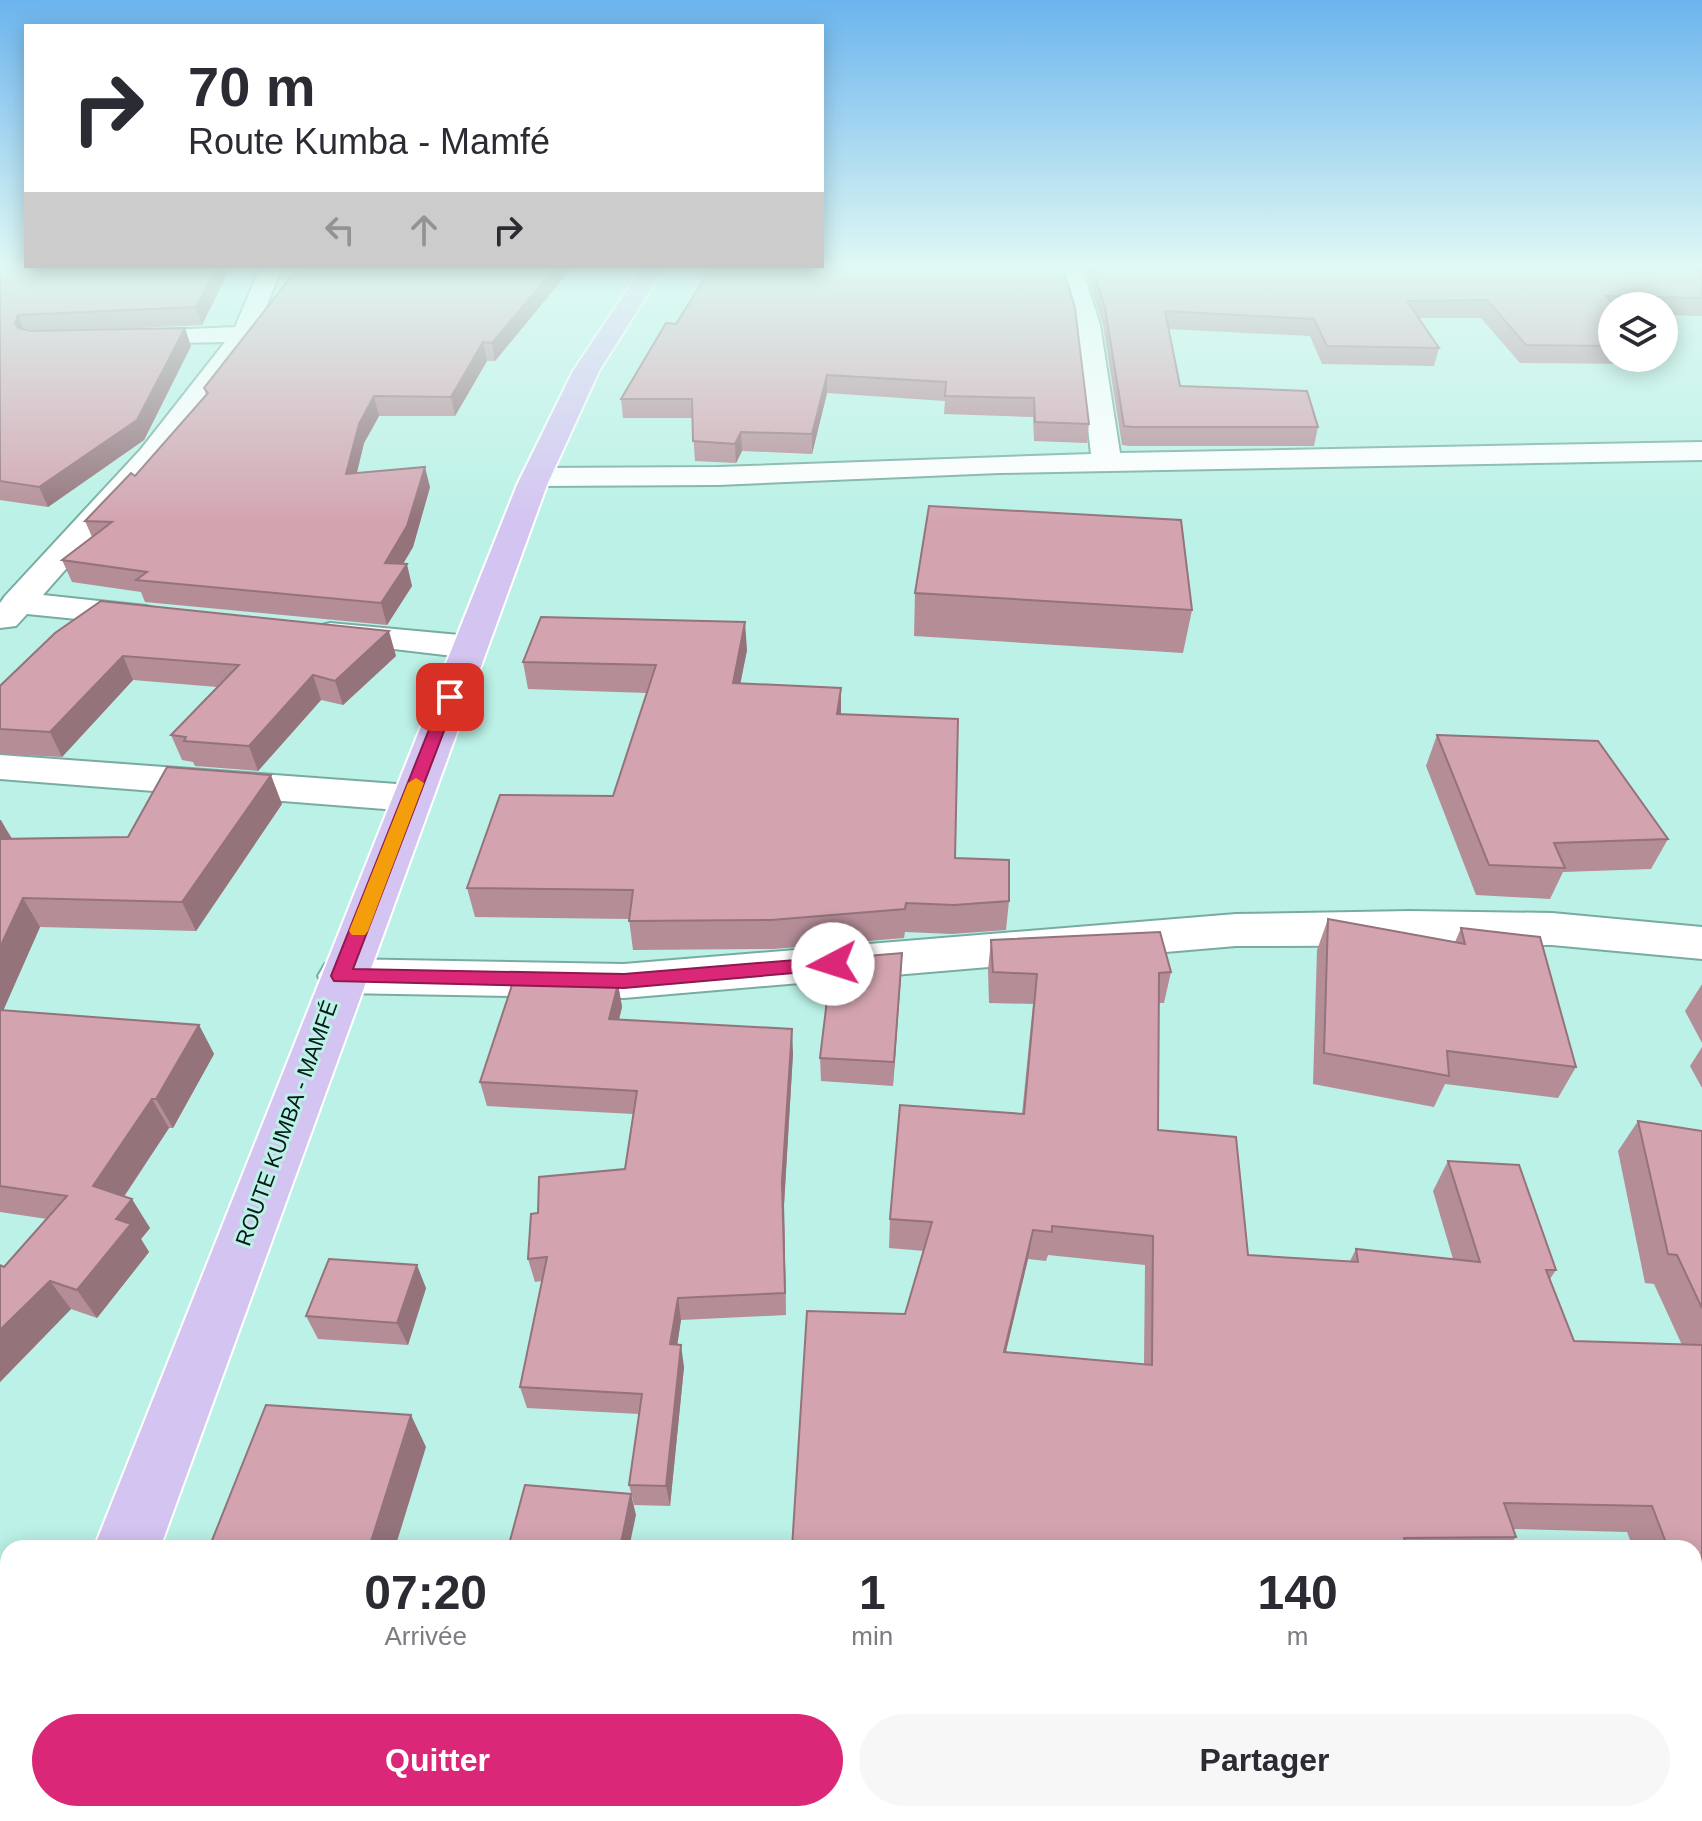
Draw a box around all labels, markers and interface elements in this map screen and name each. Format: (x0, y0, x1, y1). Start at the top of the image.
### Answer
text: 70 m (188, 55, 316, 118)
icon: right (56, 56, 160, 160)
text: Route Kumba - Mamfé (188, 121, 550, 162)
icon: left (318, 208, 362, 252)
icon: ahead (402, 208, 446, 252)
icon: right (486, 208, 530, 252)
map controls (1598, 292, 1678, 372)
button: layers (1598, 292, 1678, 372)
pin (416, 663, 484, 731)
icon: arrive (428, 675, 472, 719)
position arrow (791, 922, 875, 1006)
street label: ROUTE KUMBA - MAMFÉ (230, 997, 343, 1249)
text: 07:20 (364, 1566, 487, 1619)
text: 1 (859, 1566, 886, 1619)
text: 140 (1258, 1566, 1338, 1619)
text: Arrivée (385, 1621, 467, 1651)
text: min (851, 1621, 893, 1651)
text: m (1287, 1621, 1308, 1651)
button: Quitter (32, 1714, 843, 1806)
button: Partager (859, 1714, 1670, 1806)

